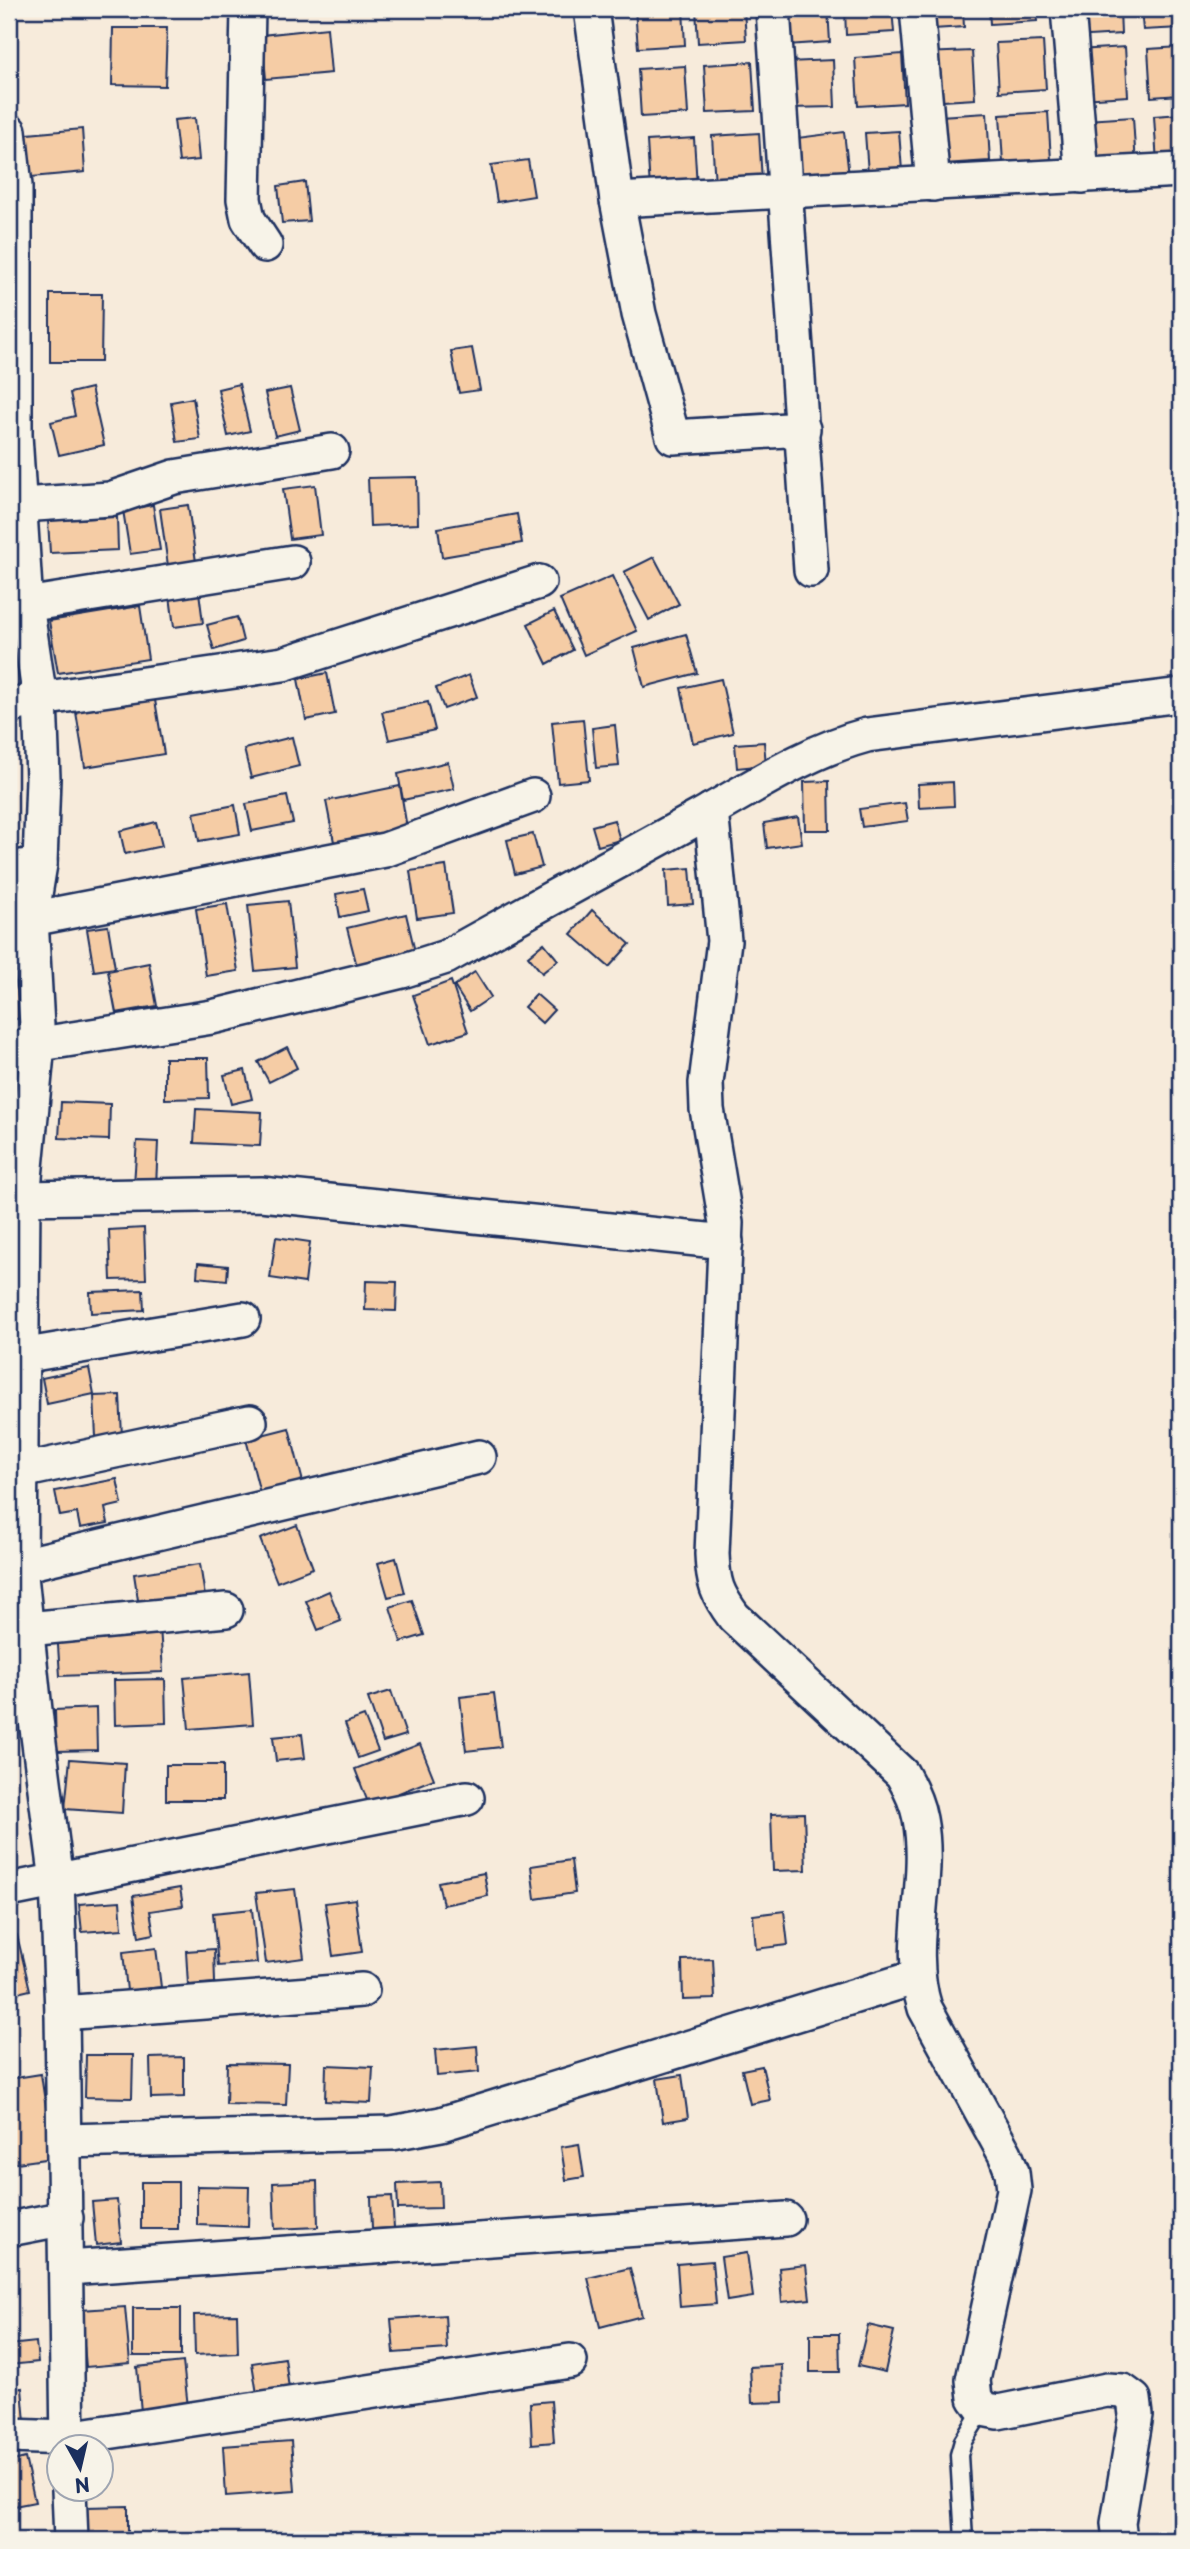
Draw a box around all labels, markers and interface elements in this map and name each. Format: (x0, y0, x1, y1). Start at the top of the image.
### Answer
north arrow (46, 2434, 116, 2504)
text: N (73, 2471, 92, 2501)

